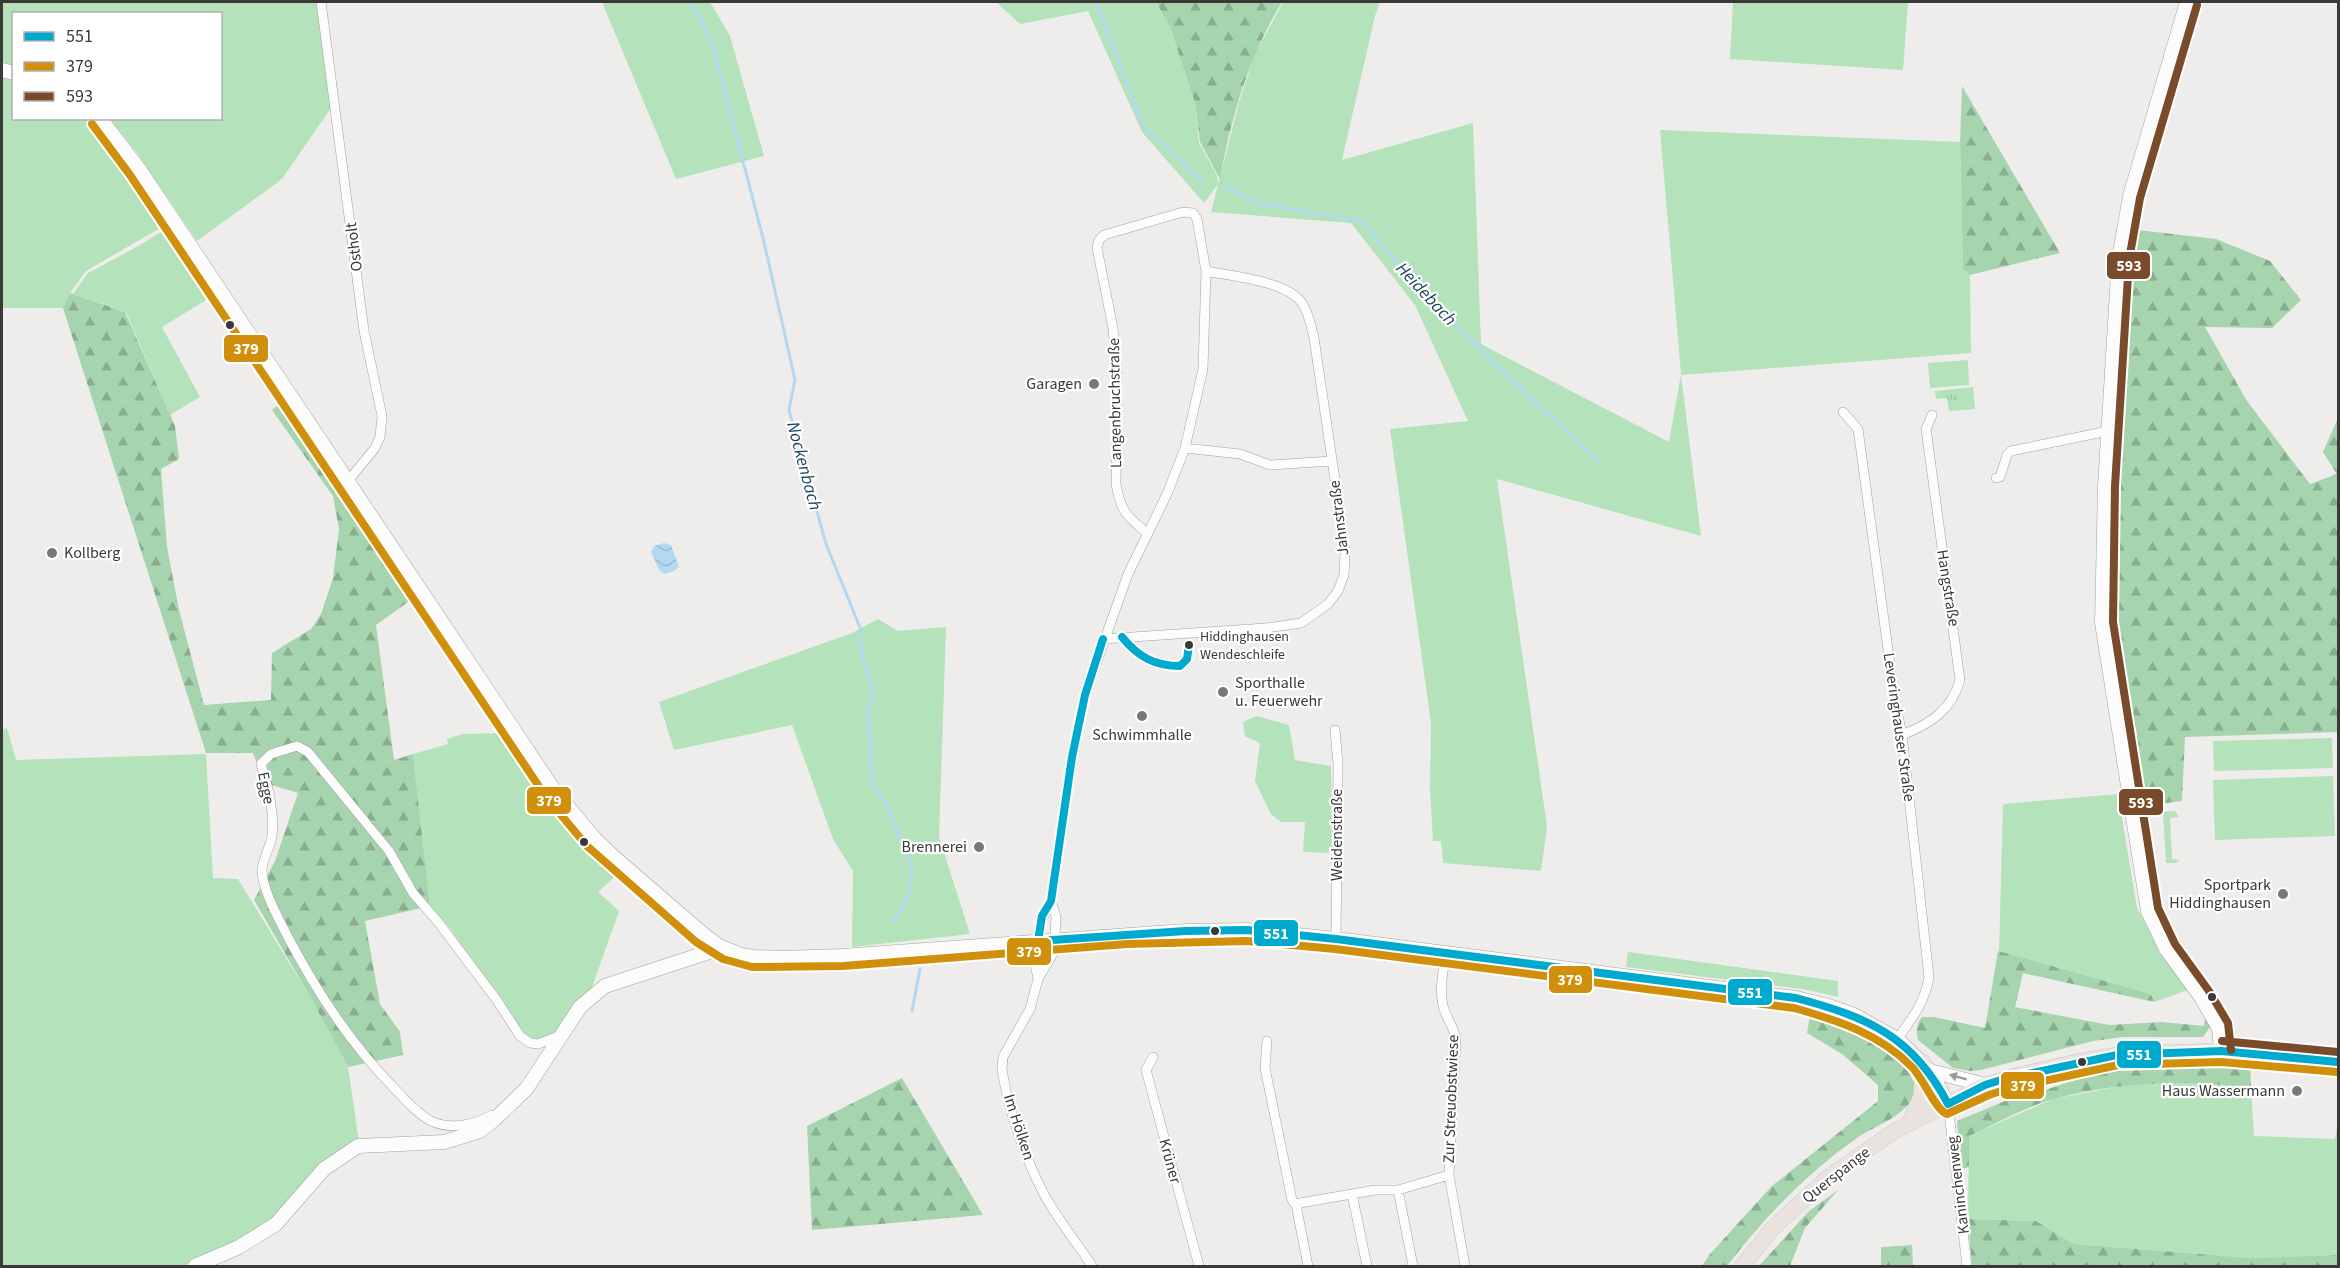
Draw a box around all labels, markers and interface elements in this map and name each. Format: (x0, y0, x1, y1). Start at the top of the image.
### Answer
legend (12, 12, 222, 120)
text: 551 (66, 24, 93, 49)
text: 379 (66, 54, 93, 79)
text: 593 (66, 84, 93, 109)
street label: Ostholt (340, 221, 368, 273)
line badge: 593 (2106, 251, 2151, 280)
text: 593 (2116, 255, 2142, 277)
water label: Heidebach (1390, 257, 1462, 331)
unlabelled marker (224, 319, 236, 331)
line badge: 379 (223, 334, 269, 363)
text: 379 (233, 338, 259, 360)
street label: Langenbruchstraße (1103, 338, 1127, 468)
place label: Garagen (1026, 373, 1082, 395)
marker: Garagen (1087, 377, 1101, 391)
water label: Nockenbach (780, 419, 828, 513)
street label: Jahnstraße (1323, 479, 1355, 557)
place label: Kollberg (64, 542, 120, 564)
marker: Kollberg (45, 546, 59, 560)
street label: Hangstraße (1931, 548, 1965, 628)
place label: Hiddinghausen Wendeschleife (1200, 627, 1289, 665)
marker: Hiddinghausen Wendeschleife (1183, 639, 1195, 651)
street label: Leveringhauser Straße (1878, 651, 1920, 803)
place label: Sporthalle u. Feuerwehr (1235, 672, 1323, 712)
marker: Sporthalle u. Feuerwehr (1216, 685, 1230, 699)
marker: Schwimmhalle (1135, 709, 1149, 723)
place label: Schwimmhalle (1092, 724, 1192, 746)
street label: Egge (252, 770, 280, 806)
line badge: 379 (526, 786, 572, 815)
line badge: 593 (2118, 788, 2164, 816)
street label: Weidenstraße (1326, 789, 1348, 881)
text: 379 (536, 790, 562, 812)
text: 593 (2128, 792, 2154, 814)
unlabelled marker (578, 836, 590, 848)
place label: Brennerei (902, 836, 967, 858)
marker: Brennerei (972, 840, 986, 854)
place label: Sportpark Hiddinghausen (2169, 874, 2271, 914)
marker: Sportpark Hiddinghausen (2276, 887, 2290, 901)
line badge: 551 (1253, 919, 1299, 947)
text: 551 (1263, 923, 1289, 945)
unlabelled marker (1209, 925, 1221, 937)
line badge: 379 (1006, 937, 1052, 966)
text: 379 (1016, 941, 1042, 963)
line badge: 379 (1548, 965, 1593, 994)
text: 379 (1557, 969, 1583, 991)
line badge: 551 (1727, 978, 1773, 1006)
text: 551 (1737, 982, 1763, 1004)
unlabelled marker (2206, 991, 2218, 1003)
street label: Zur Streuobstwiese (1438, 1034, 1464, 1164)
line badge: 551 (2116, 1040, 2162, 1069)
text: 551 (2126, 1044, 2152, 1066)
unlabelled marker (2076, 1056, 2088, 1068)
line badge: 379 (2000, 1071, 2045, 1100)
one-way arrow (1949, 1072, 1967, 1082)
text: 379 (2010, 1075, 2036, 1097)
place label: Haus Wassermann (2162, 1080, 2285, 1102)
marker: Haus Wassermann (2290, 1084, 2304, 1098)
street label: Im Hölken (998, 1091, 1040, 1163)
street label: Kaninchenweg (1941, 1135, 1975, 1235)
street label: Krüner (1153, 1136, 1187, 1186)
street label: Querspange (1797, 1141, 1875, 1209)

